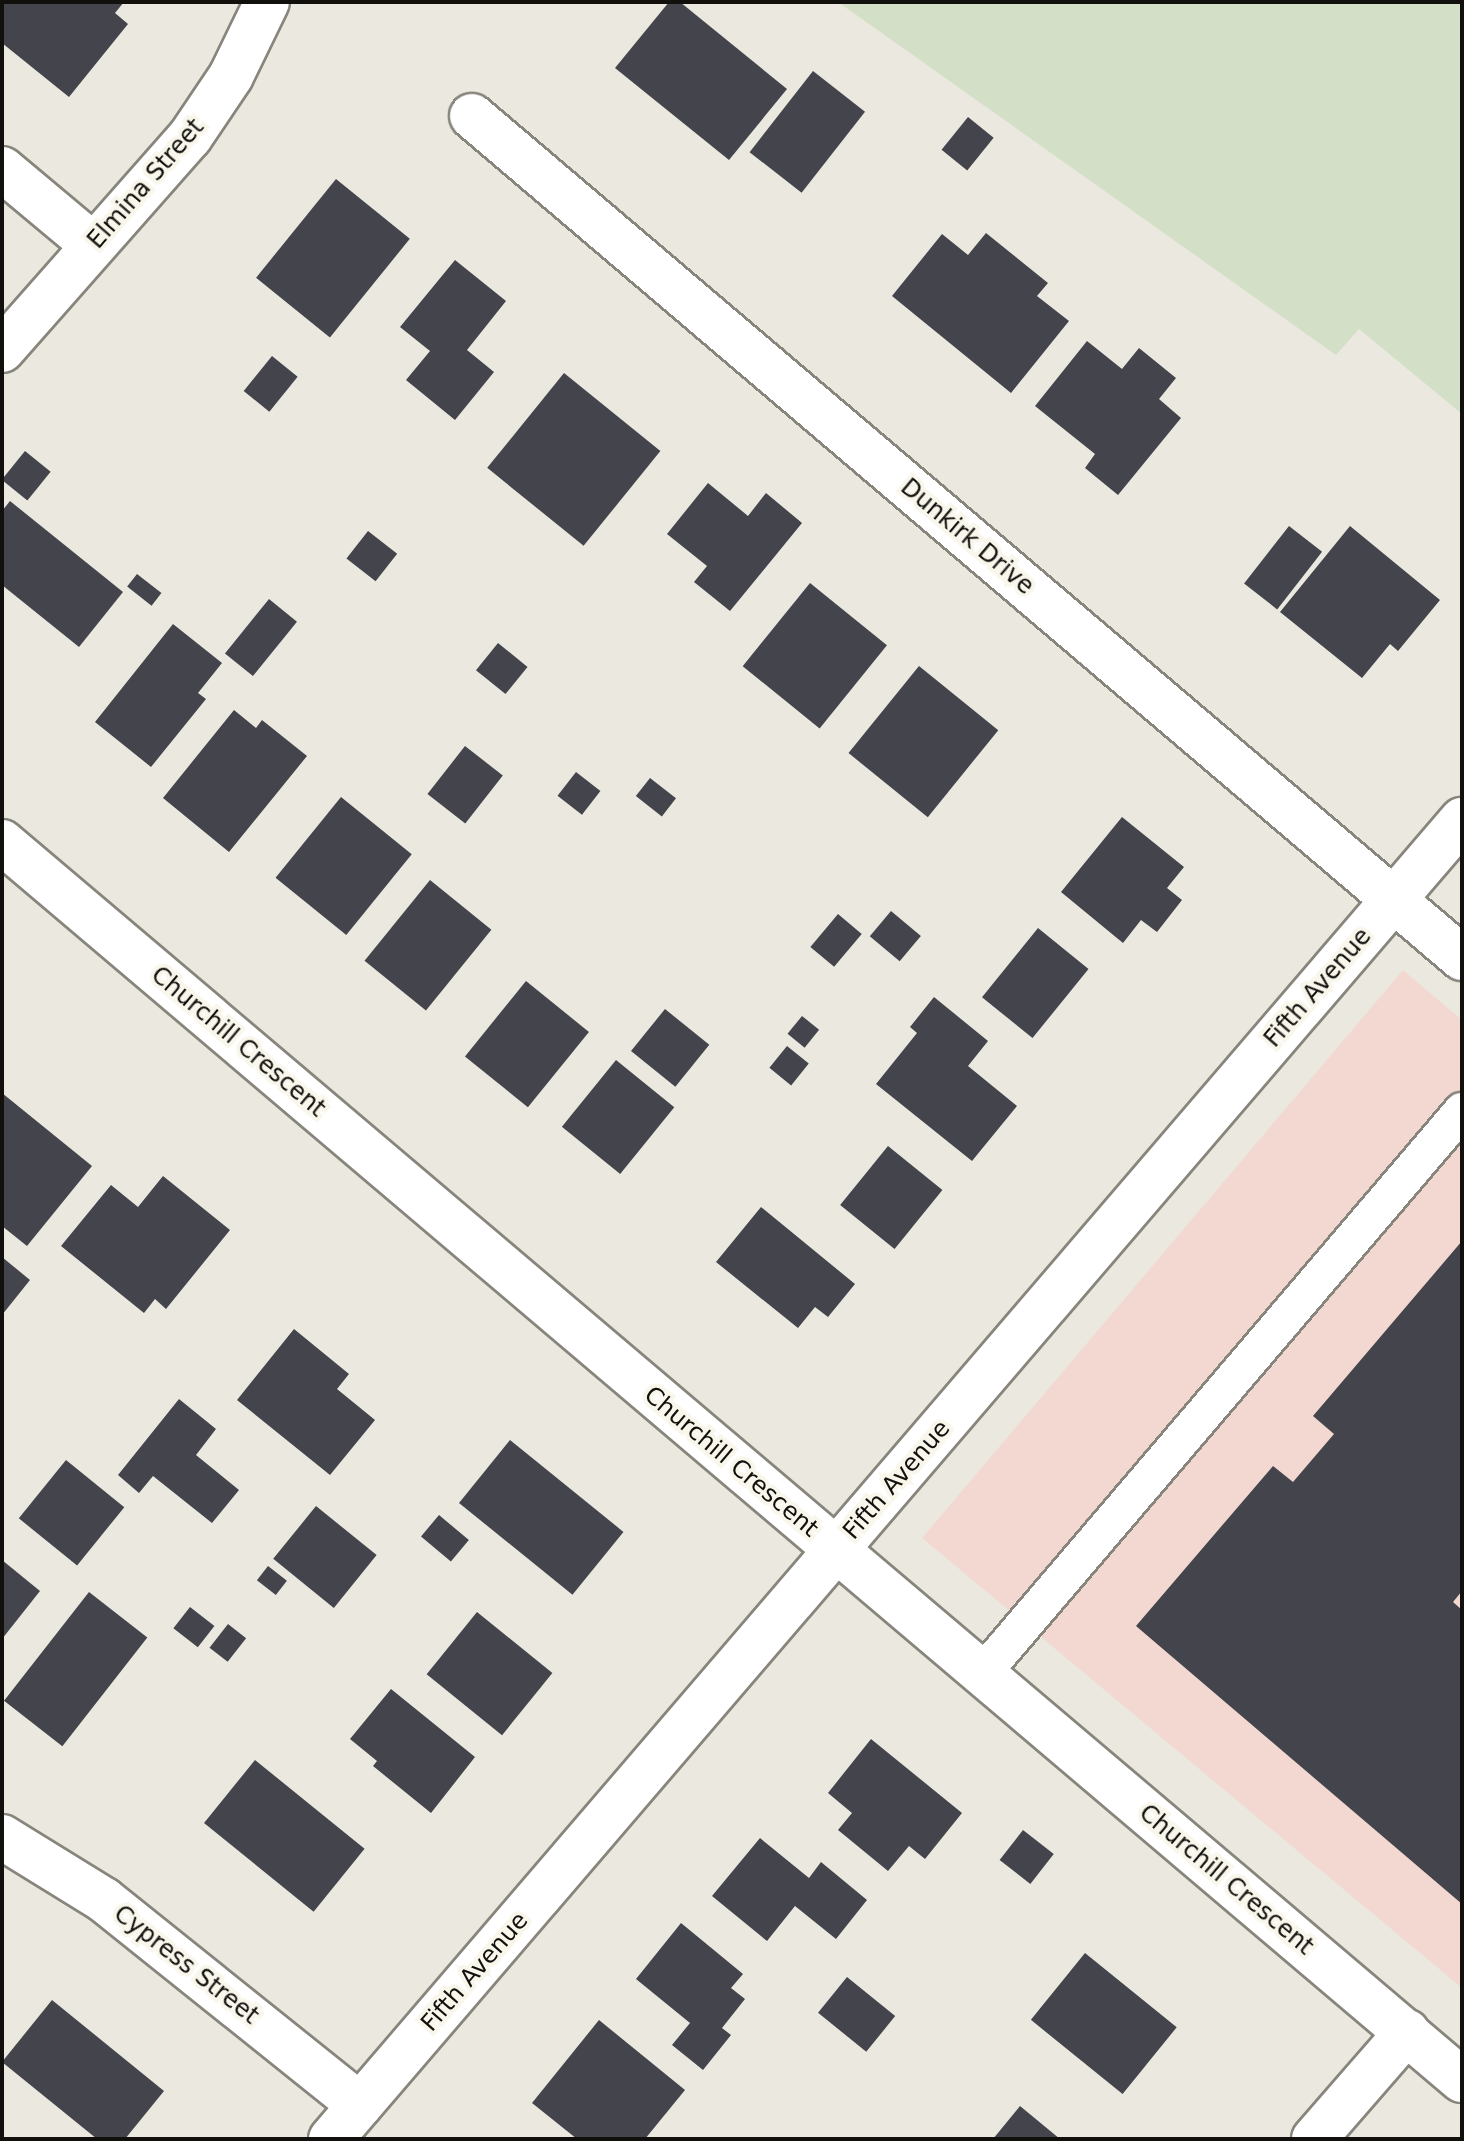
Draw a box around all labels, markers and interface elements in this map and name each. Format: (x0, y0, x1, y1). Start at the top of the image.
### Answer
street label: Elmina Street (82, 113, 210, 255)
street label: Dunkirk Drive (895, 473, 1039, 601)
street label: Fifth Avenue (1259, 923, 1377, 1053)
street label: Churchill Crescent (145, 961, 331, 1123)
street label: Churchill Crescent (638, 1381, 824, 1543)
street label: Fifth Avenue (838, 1415, 956, 1545)
street label: Churchill Crescent (1133, 1799, 1319, 1961)
street label: Cypress Street (108, 1900, 264, 2030)
street label: Fifth Avenue (416, 1907, 534, 2037)

